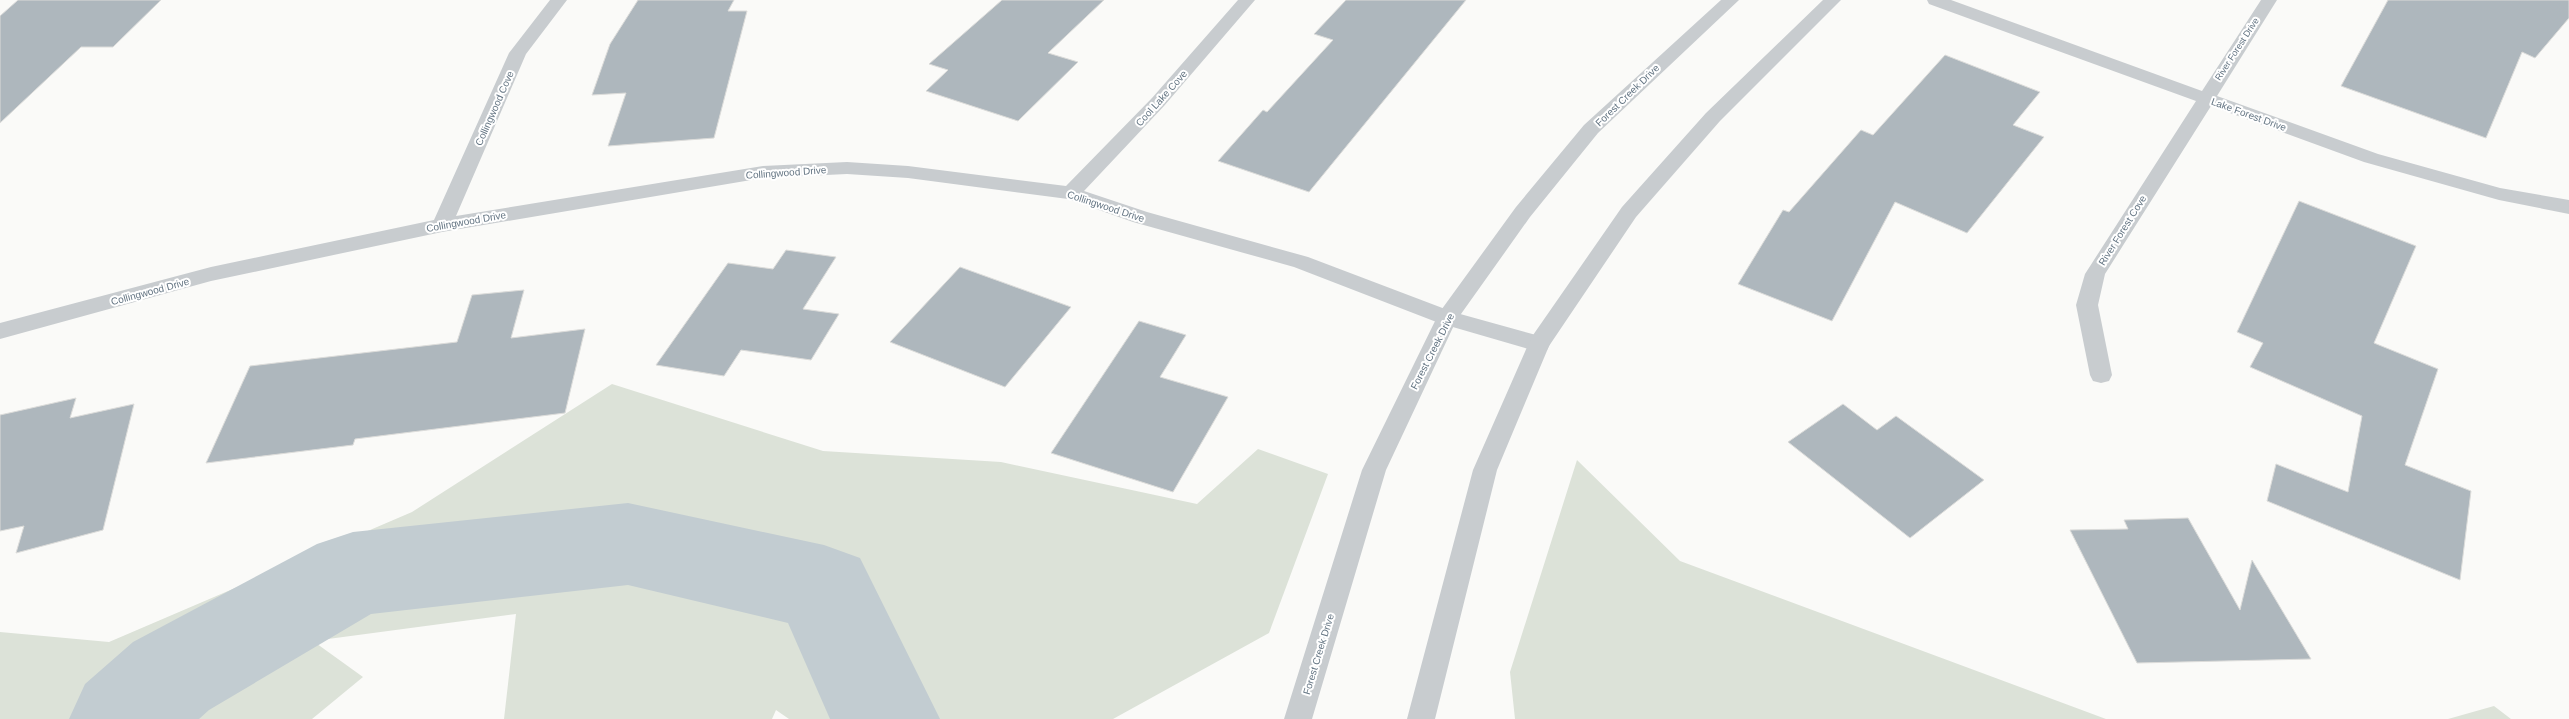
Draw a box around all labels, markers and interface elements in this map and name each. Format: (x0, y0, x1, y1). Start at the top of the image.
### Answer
street label: River Forest Drive (2213, 16, 2261, 82)
street label: Forest Creek Drive (1593, 62, 1662, 128)
street label: Cool Lake Cove (1133, 68, 1190, 128)
street label: Collingwood Cove (473, 69, 516, 147)
street label: Lake Forest Drive (2210, 96, 2288, 133)
street label: Collingwood Drive (745, 164, 827, 181)
street label: Collingwood Drive (1066, 189, 1146, 224)
street label: River Forest Cove (2096, 193, 2149, 267)
street label: Collingwood Drive (425, 209, 507, 234)
street label: Collingwood Drive (110, 276, 191, 307)
street label: Forest Creek Drive (1408, 311, 1457, 391)
street label: Forest Creek Drive (1301, 612, 1336, 696)

